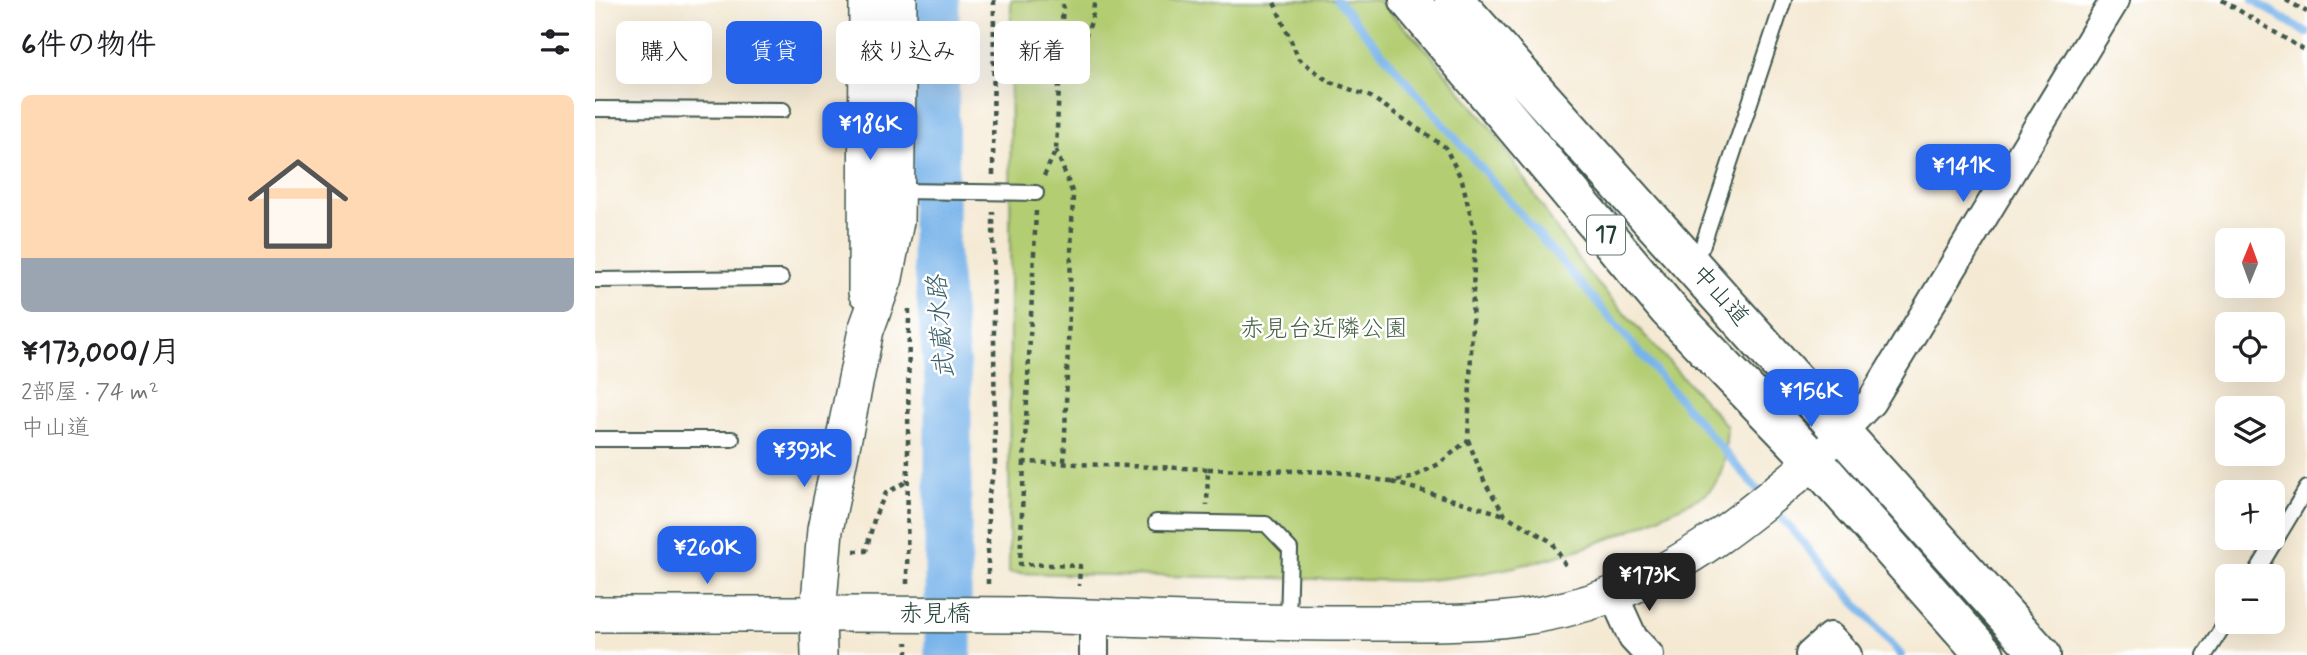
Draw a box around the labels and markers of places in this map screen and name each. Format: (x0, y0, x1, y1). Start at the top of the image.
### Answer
pin: ¥186K (821, 102, 919, 162)
pin: ¥141K (1914, 144, 2012, 204)
pin: ¥156K (1762, 370, 1860, 429)
pin: ¥393K (755, 430, 853, 489)
pin: ¥260K (658, 526, 756, 586)
pin: ¥173K (1600, 554, 1698, 613)

